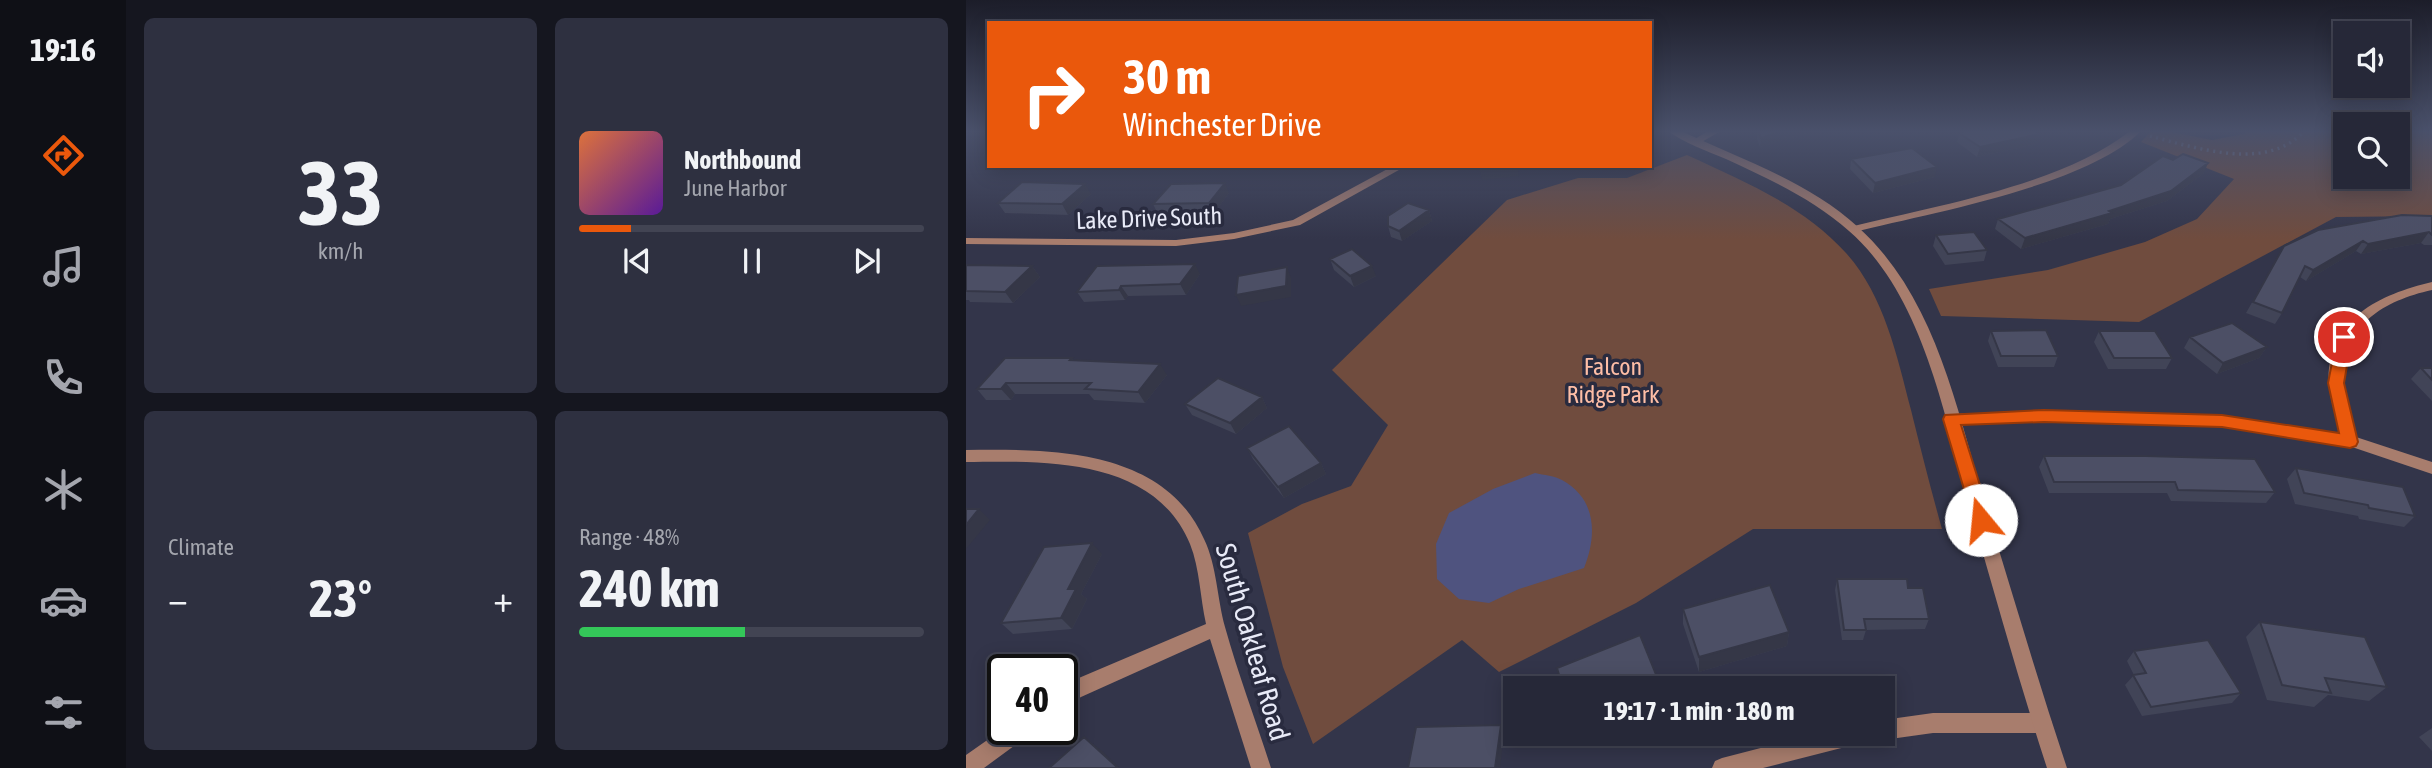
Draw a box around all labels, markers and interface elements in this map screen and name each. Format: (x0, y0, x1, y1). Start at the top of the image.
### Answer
map controls (2333, 21, 2410, 189)
button: sound (2333, 21, 2410, 98)
text: 19:16 (30, 31, 96, 68)
text: 30 m (1123, 48, 1211, 104)
icon: right (1008, 49, 1099, 140)
text: Winchester Drive (1123, 106, 1322, 143)
button: search (2333, 112, 2410, 189)
icon: directions (39, 131, 88, 180)
text: 33 (298, 140, 383, 244)
text: Northbound (684, 145, 801, 175)
text: June Harbor (684, 175, 787, 201)
street label: Lake Drive South (1076, 202, 1222, 234)
text: km/h (318, 238, 363, 264)
icon: music (39, 242, 88, 291)
icon: previous (618, 242, 656, 280)
icon: pause (733, 242, 771, 280)
icon: next (848, 242, 886, 280)
pin (2314, 307, 2374, 367)
icon: arrive (2325, 318, 2363, 356)
icon: phone (39, 353, 88, 402)
park label: Falcon Ridge Park (1567, 353, 1660, 408)
icon: climate (39, 465, 88, 514)
position arrow (1944, 483, 2018, 557)
text: Range · 48% (579, 524, 679, 550)
text: Climate (168, 534, 234, 560)
street label: South Oakleaf Road (1210, 540, 1296, 744)
text: 240 km (579, 558, 720, 618)
text: 23° (309, 568, 372, 628)
icon: car (39, 576, 88, 625)
text: − (168, 577, 188, 620)
text: + (493, 577, 513, 620)
speed limit sign: 40 (987, 654, 1078, 745)
icon: filters (39, 688, 88, 737)
text: 19:17 · 1 min · 180 m (1604, 696, 1794, 726)

